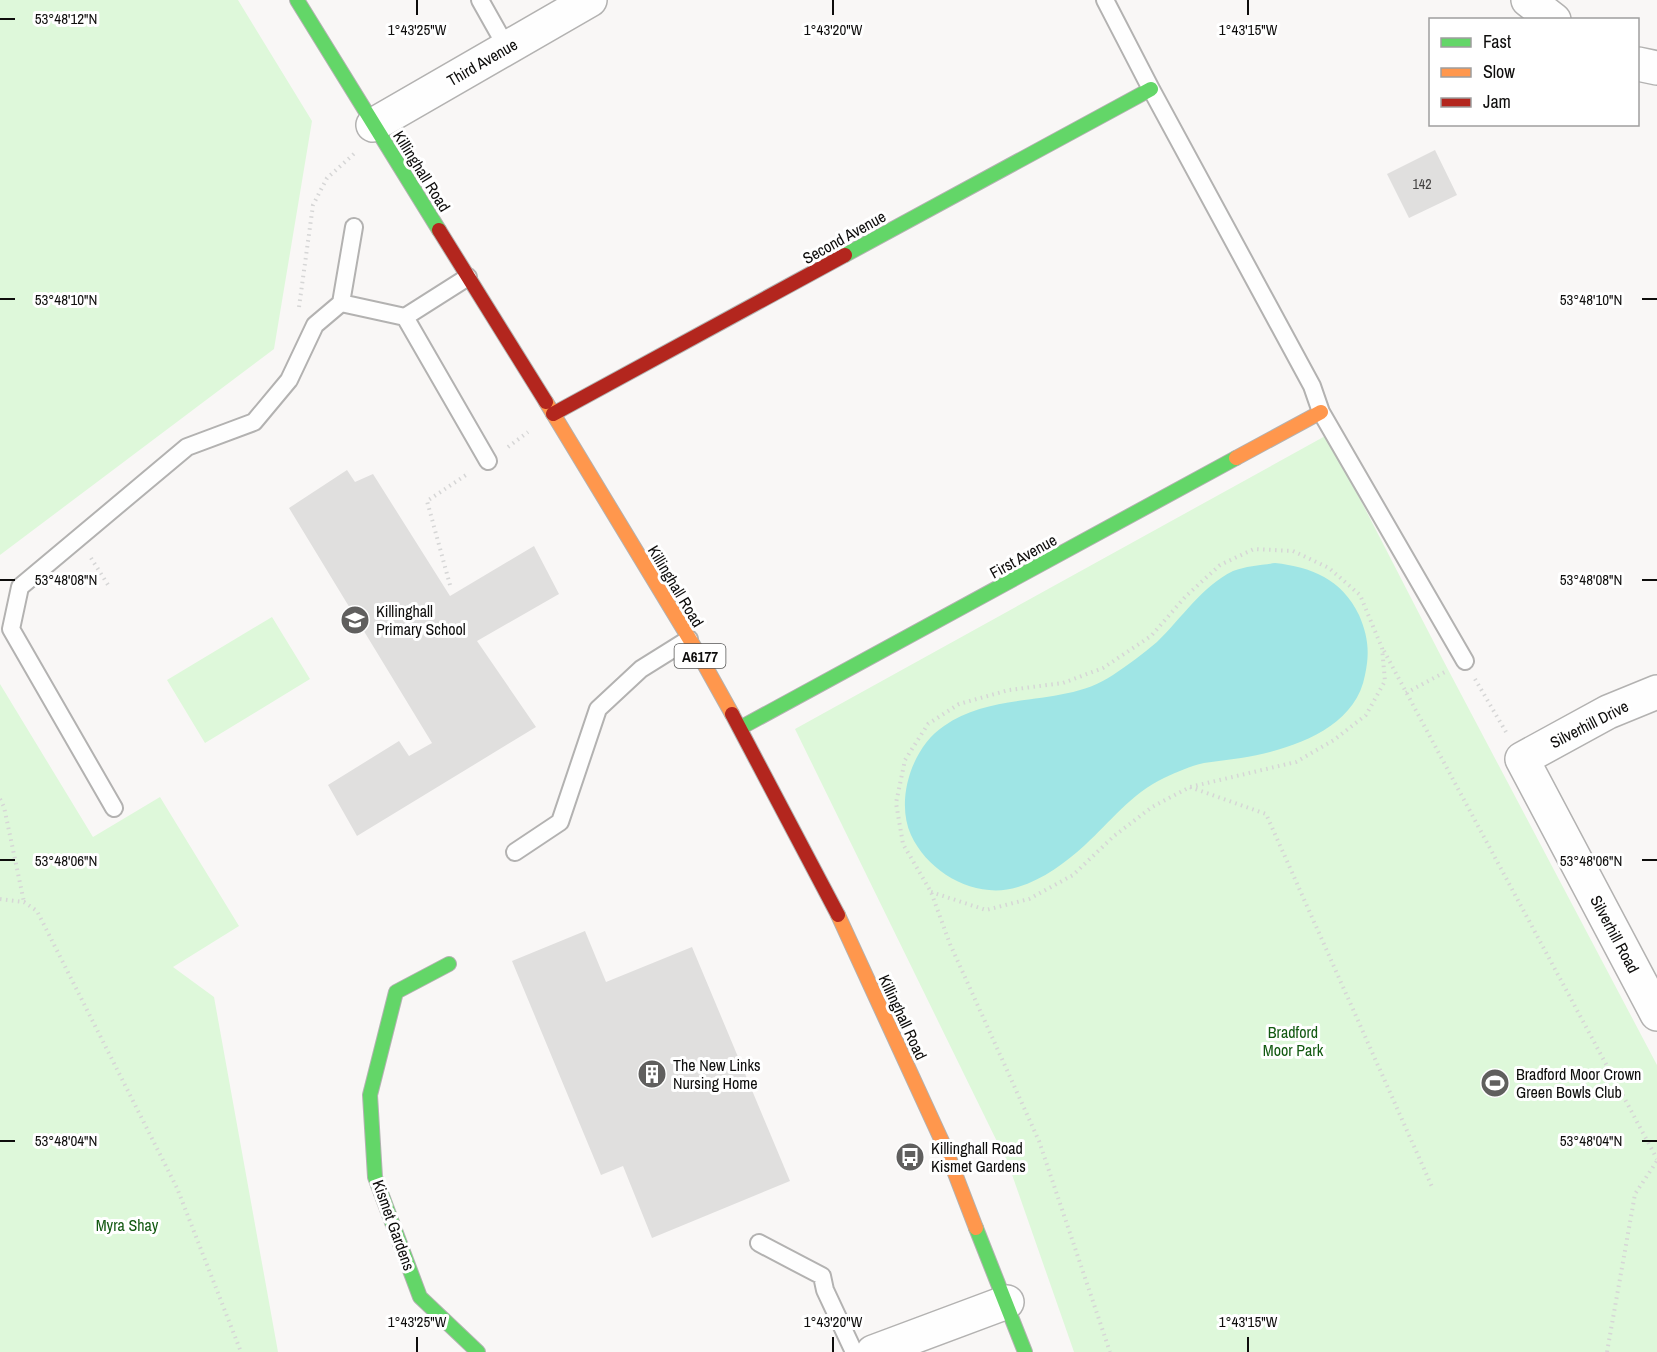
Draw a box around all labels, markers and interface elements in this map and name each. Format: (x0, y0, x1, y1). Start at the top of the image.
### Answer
text: 53°48'12"N (35, 8, 97, 29)
legend (1429, 18, 1639, 126)
text: 1°43'25"W (388, 19, 447, 40)
text: 1°43'20"W (804, 19, 863, 40)
text: 1°43'15"W (1219, 19, 1278, 40)
text: Fast (1483, 29, 1511, 54)
street label: Third Avenue (443, 33, 521, 91)
text: Slow (1483, 59, 1515, 84)
text: Jam (1483, 89, 1511, 114)
street label: Killinghall Road (388, 126, 456, 216)
house number: 142 (1412, 175, 1432, 193)
street label: Second Avenue (799, 205, 889, 269)
text: 53°48'10"N (35, 289, 97, 310)
text: 53°48'10"N (1560, 289, 1622, 310)
street label: First Avenue (986, 529, 1060, 583)
street label: Killinghall Road (643, 541, 709, 631)
text: 53°48'08"N (35, 569, 97, 590)
text: 53°48'08"N (1560, 569, 1622, 590)
place label: Killinghall Primary School (376, 600, 466, 640)
school or university icon: Killinghall Primary School (339, 604, 371, 636)
road number: A6177 (674, 644, 726, 668)
street label: Silverhill Drive (1546, 695, 1632, 753)
text: 53°48'06"N (35, 850, 97, 871)
text: 53°48'06"N (1560, 850, 1622, 871)
street label: Silverhill Road (1585, 891, 1645, 977)
street label: Killinghall Road (874, 971, 932, 1063)
park label: Bradford Moor Park (1263, 1021, 1324, 1061)
place label: The New Links Nursing Home (673, 1054, 761, 1094)
building icon: The New Links Nursing Home (636, 1058, 668, 1090)
place label: Bradford Moor Crown Green Bowls Club (1516, 1063, 1641, 1103)
sports icon: Bradford Moor Crown Green Bowls Club (1479, 1067, 1511, 1099)
text: 53°48'04"N (35, 1130, 97, 1151)
text: 53°48'04"N (1560, 1130, 1622, 1151)
place label: Killinghall Road Kismet Gardens (931, 1137, 1026, 1177)
bus stop icon: Killinghall Road Kismet Gardens (894, 1141, 926, 1173)
street label: Kismet Gardens (367, 1177, 421, 1273)
park label: Myra Shay (96, 1214, 159, 1236)
text: 1°43'25"W (388, 1311, 447, 1332)
text: 1°43'20"W (804, 1311, 863, 1332)
text: 1°43'15"W (1219, 1311, 1278, 1332)

